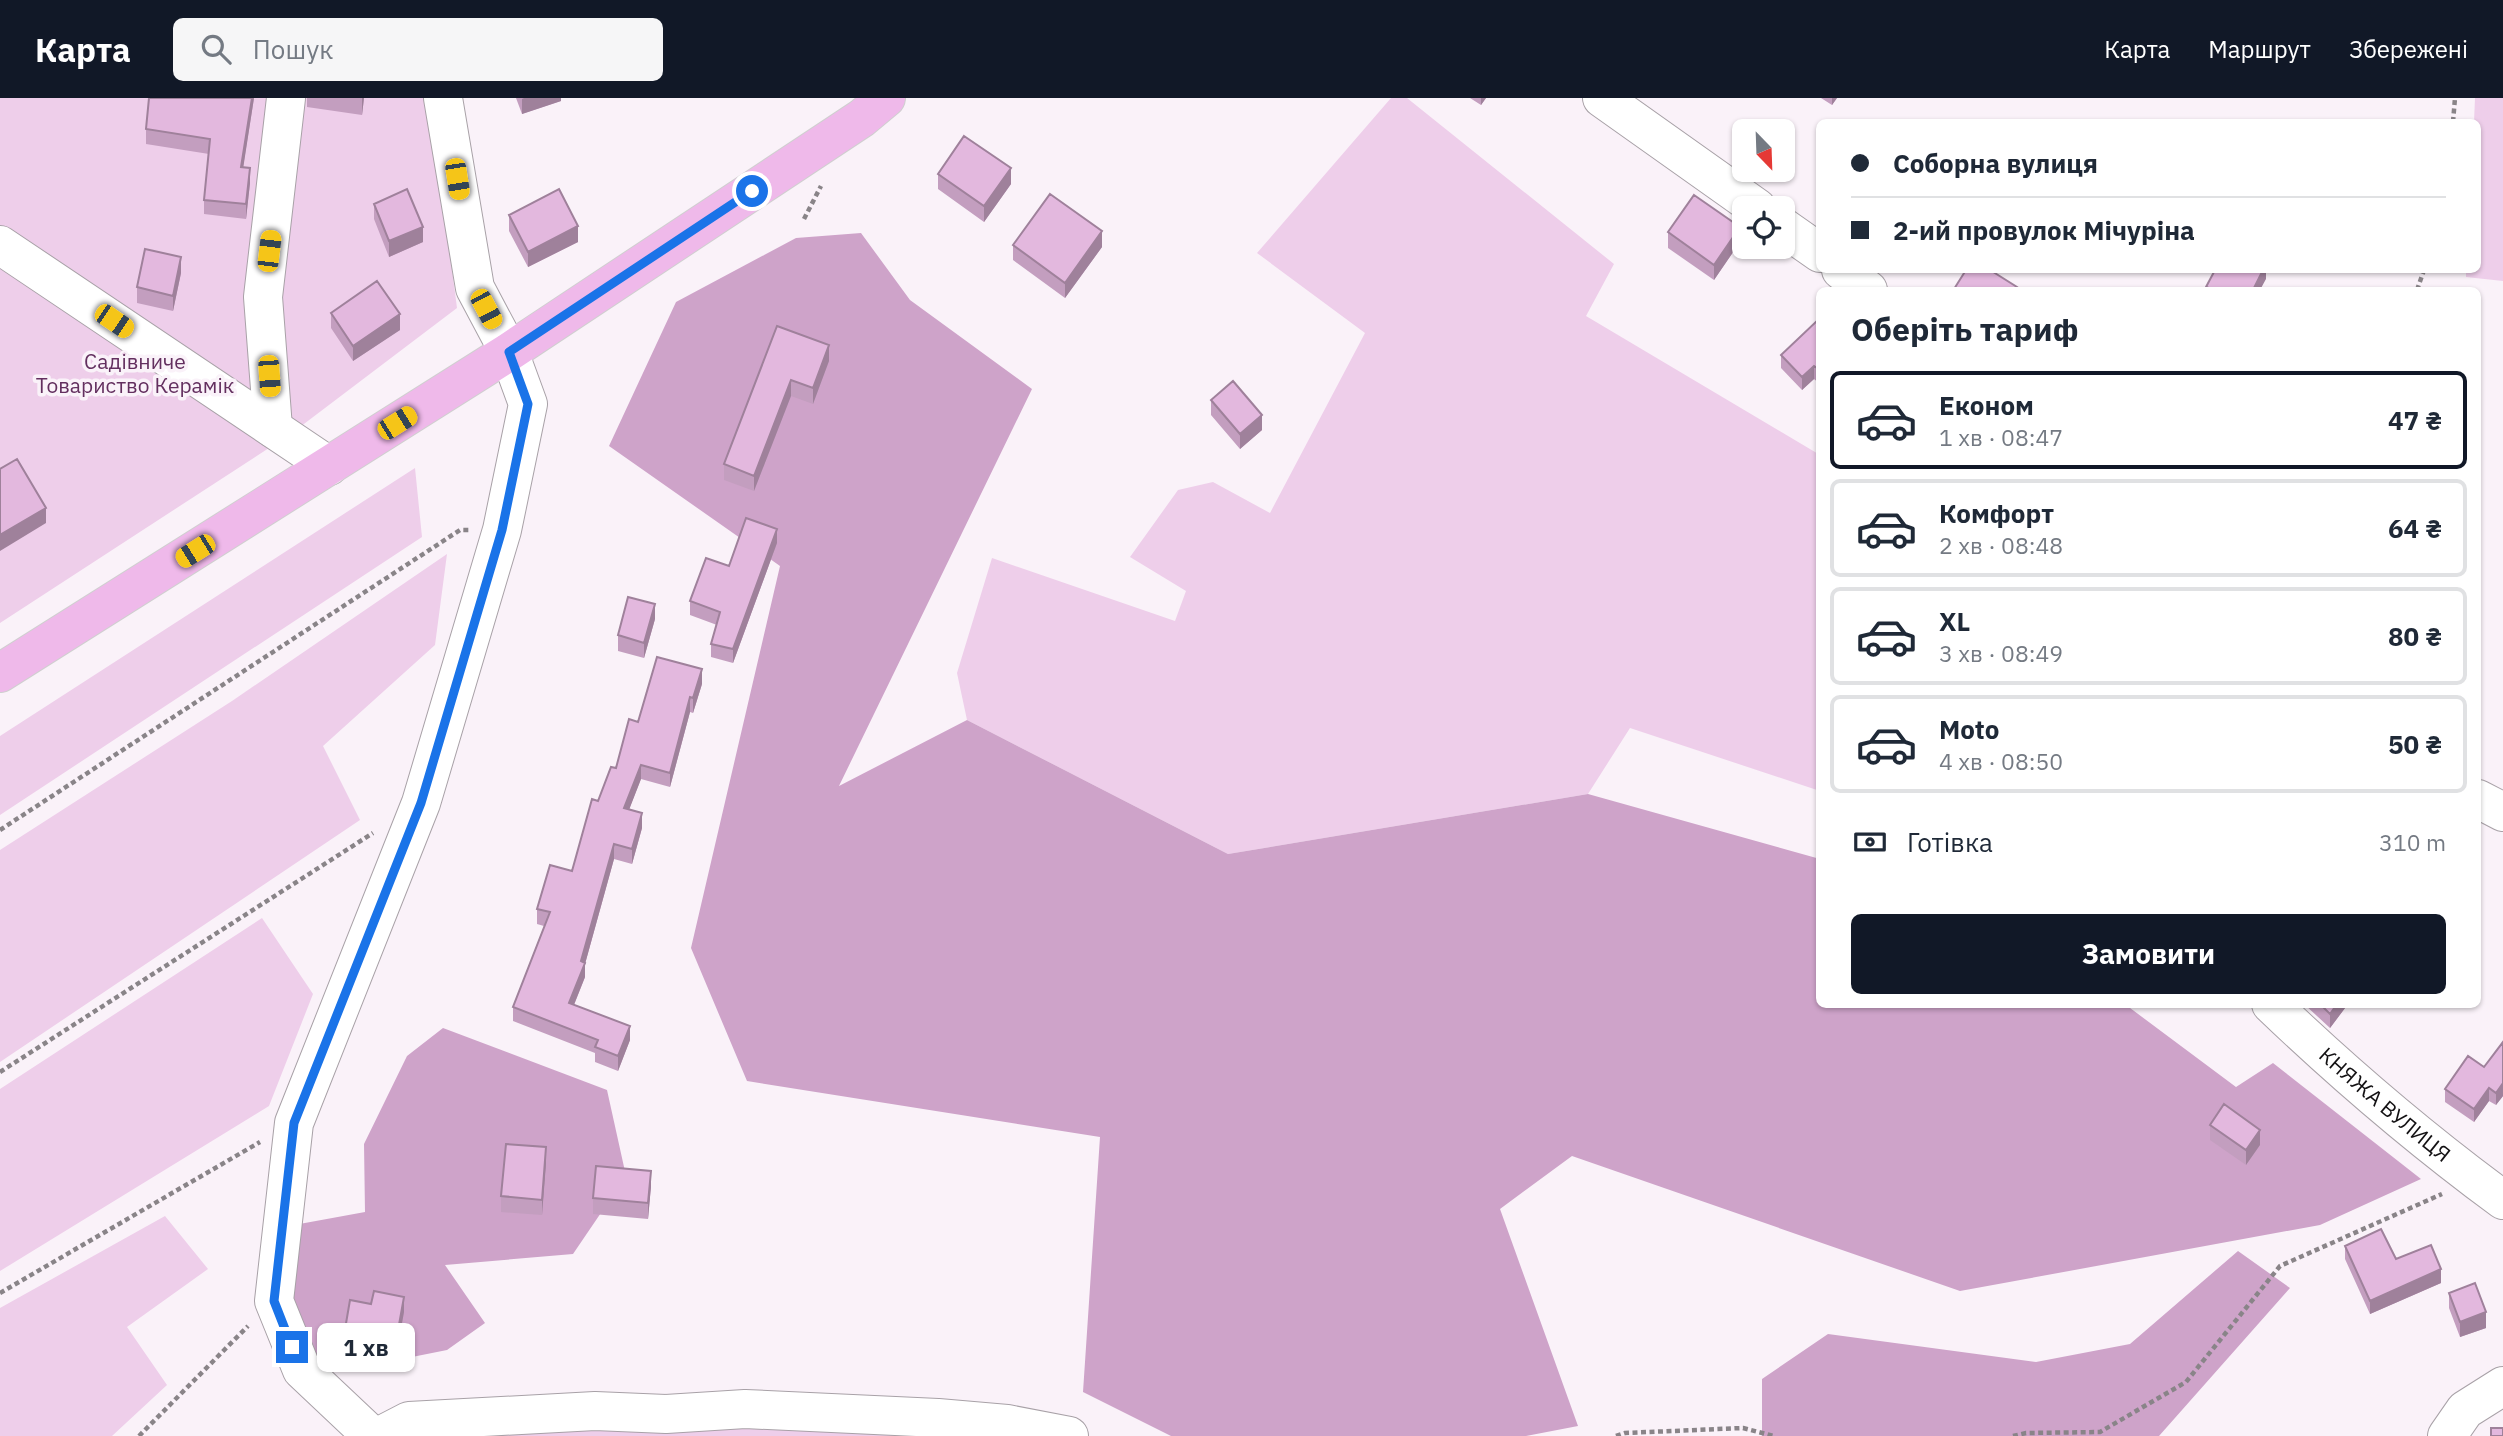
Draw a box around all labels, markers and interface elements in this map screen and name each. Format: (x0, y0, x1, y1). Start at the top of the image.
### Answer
search box (173, 18, 663, 81)
text: Карта (35, 28, 131, 71)
icon: search (197, 30, 235, 68)
text: Пошук (253, 32, 333, 66)
text: Карта (2104, 33, 2170, 65)
text: Маршрут (2208, 33, 2311, 65)
text: Збережені (2349, 33, 2468, 65)
north arrow (1732, 119, 1796, 182)
map controls (1732, 119, 1795, 259)
text: Соборна вулиця (1893, 146, 2098, 180)
car (444, 157, 471, 201)
route start (736, 175, 768, 207)
button: locate (1732, 196, 1795, 259)
text: 2-ий провулок Мічуріна (1893, 213, 2195, 247)
car (257, 229, 282, 273)
car (467, 286, 506, 332)
car (91, 301, 138, 341)
text: Оберіть тариф (1851, 308, 2078, 350)
park label: Садівниче Товариство Керамік (36, 347, 234, 399)
car (258, 354, 281, 398)
text: Економ (1939, 388, 2034, 422)
icon: car (1855, 389, 1918, 452)
car (374, 403, 421, 443)
text: 47 ₴ (2388, 403, 2442, 437)
text: 1 хв · 08:47 (1939, 422, 2063, 452)
text: Комфорт (1939, 496, 2054, 530)
icon: car (1855, 497, 1918, 560)
text: 64 ₴ (2388, 511, 2442, 545)
text: 2 хв · 08:48 (1939, 530, 2063, 560)
car (172, 531, 219, 571)
text: XL (1939, 604, 1970, 638)
icon: car (1855, 605, 1918, 668)
text: 80 ₴ (2388, 619, 2442, 653)
text: 3 хв · 08:49 (1939, 638, 2063, 668)
text: Moto (1939, 712, 1999, 746)
icon: car (1855, 713, 1918, 776)
text: 50 ₴ (2388, 727, 2442, 761)
text: 4 хв · 08:50 (1939, 746, 2063, 776)
icon: cash (1851, 823, 1889, 861)
text: Готівка (1907, 825, 1993, 859)
text: 310 m (2379, 827, 2446, 857)
button: Замовити (1851, 914, 2446, 994)
street label: КНЯЖА ВУЛИЦЯ (2314, 1041, 2457, 1168)
callout: 1 хв (316, 1322, 414, 1372)
route end (276, 1331, 308, 1363)
text: 1 хв (343, 1332, 389, 1362)

